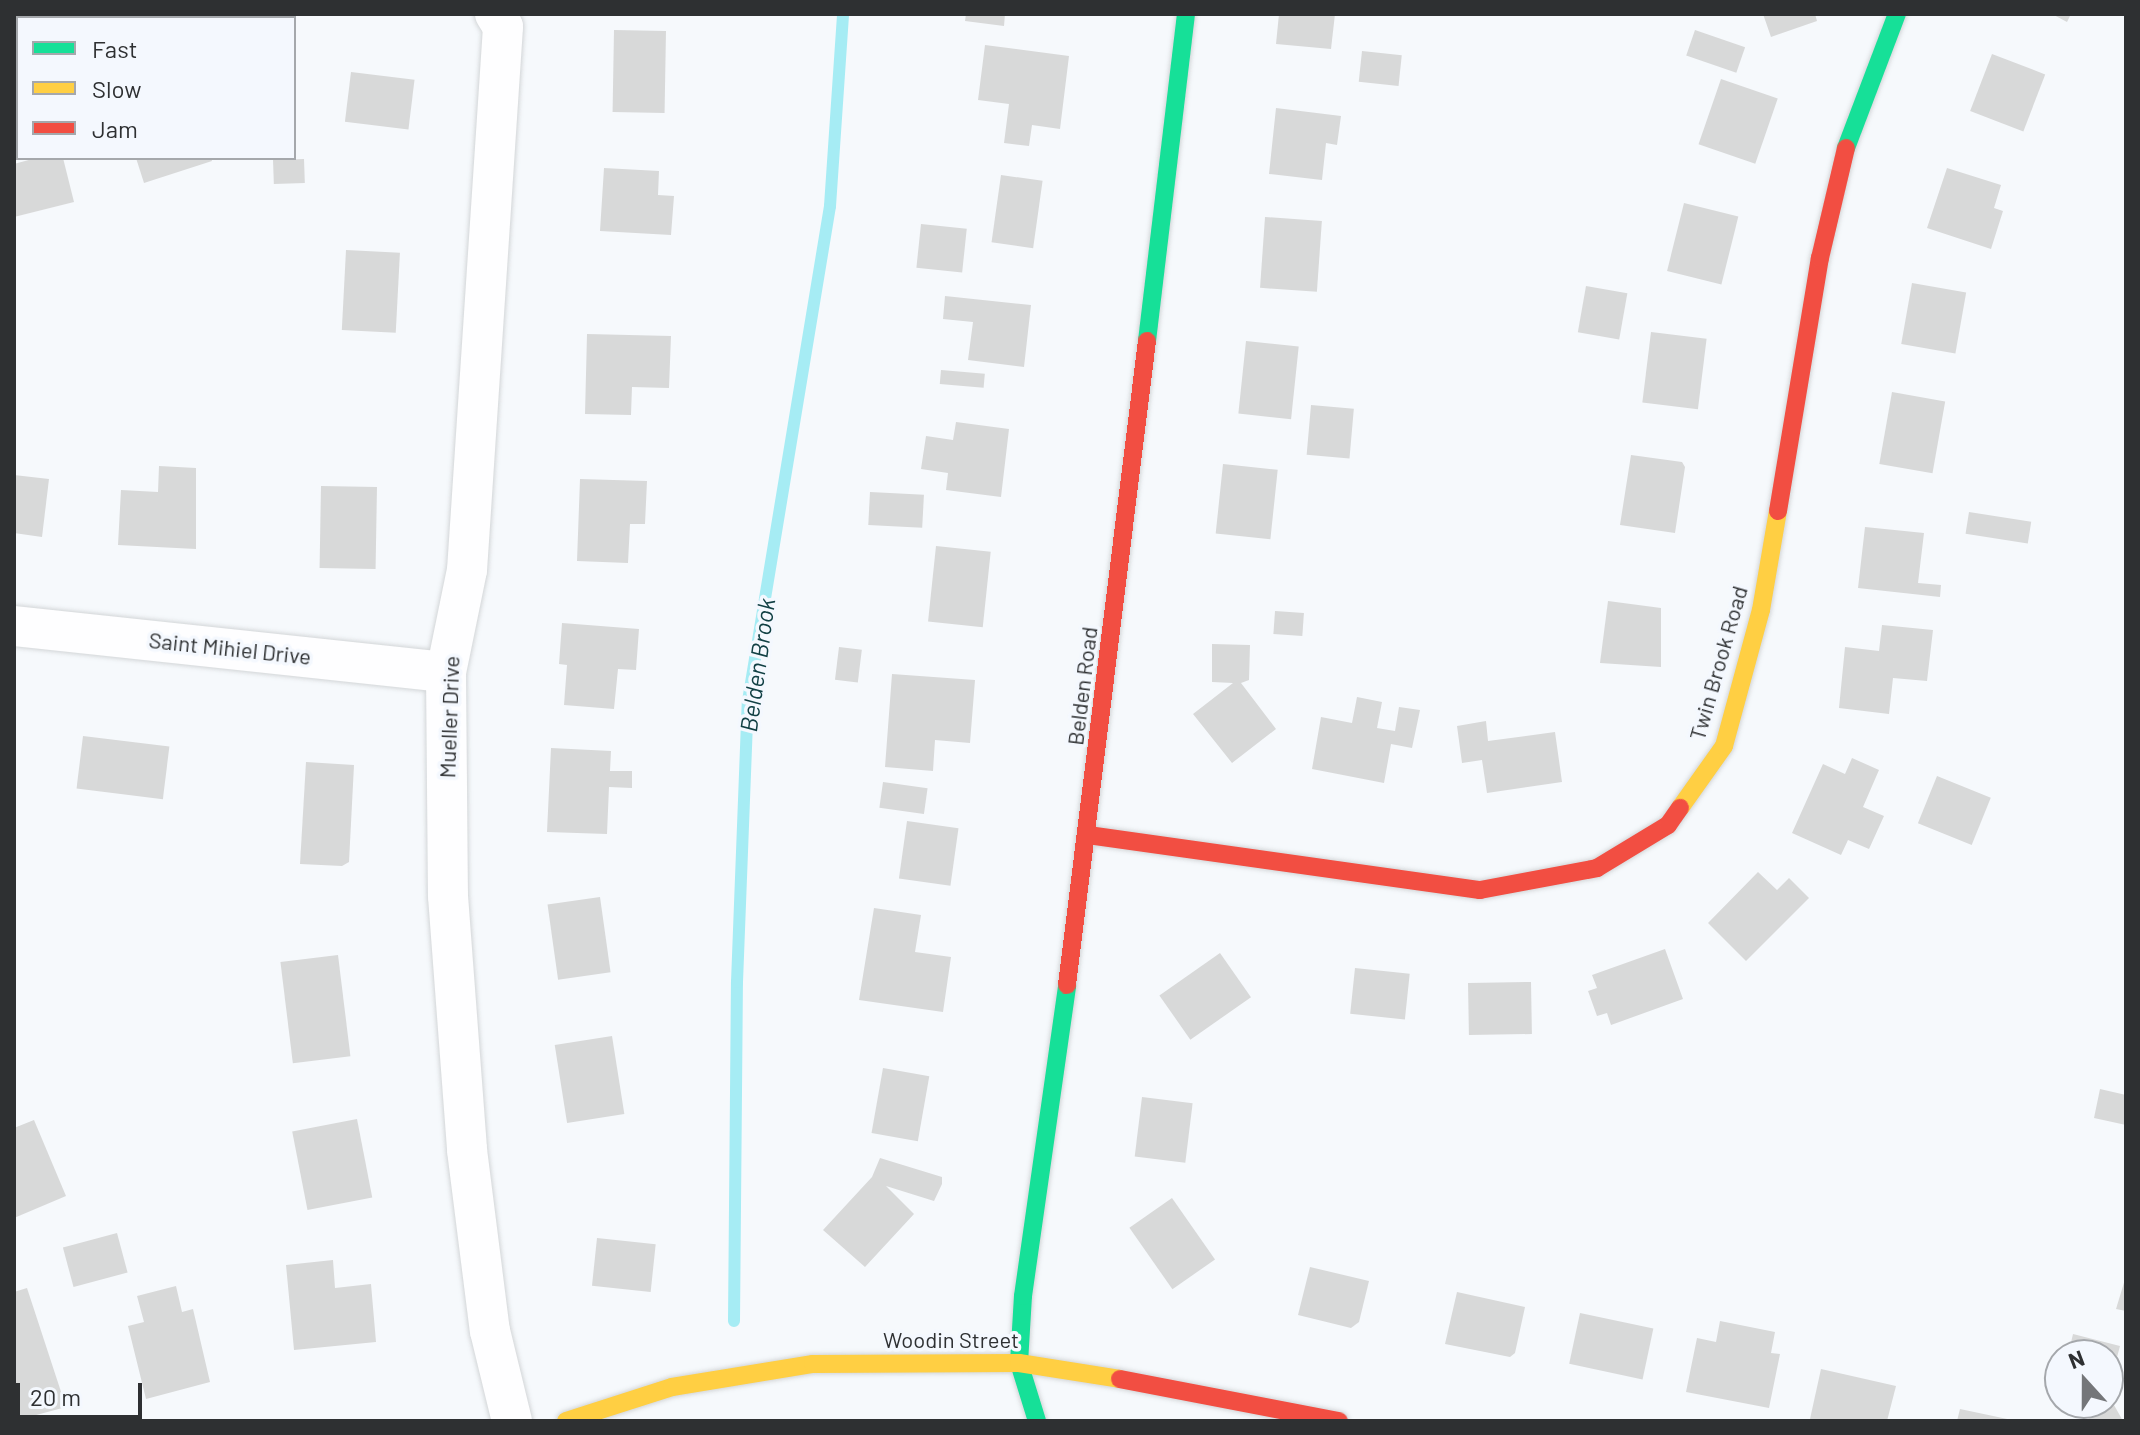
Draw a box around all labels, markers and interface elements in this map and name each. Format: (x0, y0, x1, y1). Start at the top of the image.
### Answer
legend (16, 16, 296, 160)
text: Fast (92, 34, 137, 63)
text: Slow (92, 74, 141, 103)
text: Jam (92, 114, 138, 143)
street label: Twin Brook Road (1683, 583, 1753, 743)
water label: Belden Brook (733, 596, 781, 734)
street label: Belden Road (1062, 625, 1102, 747)
street label: Saint Mihiel Drive (148, 626, 312, 670)
street label: Mueller Drive (434, 655, 464, 779)
street label: Woodin Street (883, 1327, 1019, 1353)
north arrow (2044, 1339, 2124, 1419)
text: N (2065, 1344, 2088, 1373)
scale bar (20, 1367, 146, 1417)
text: 20 m (30, 1382, 81, 1411)

